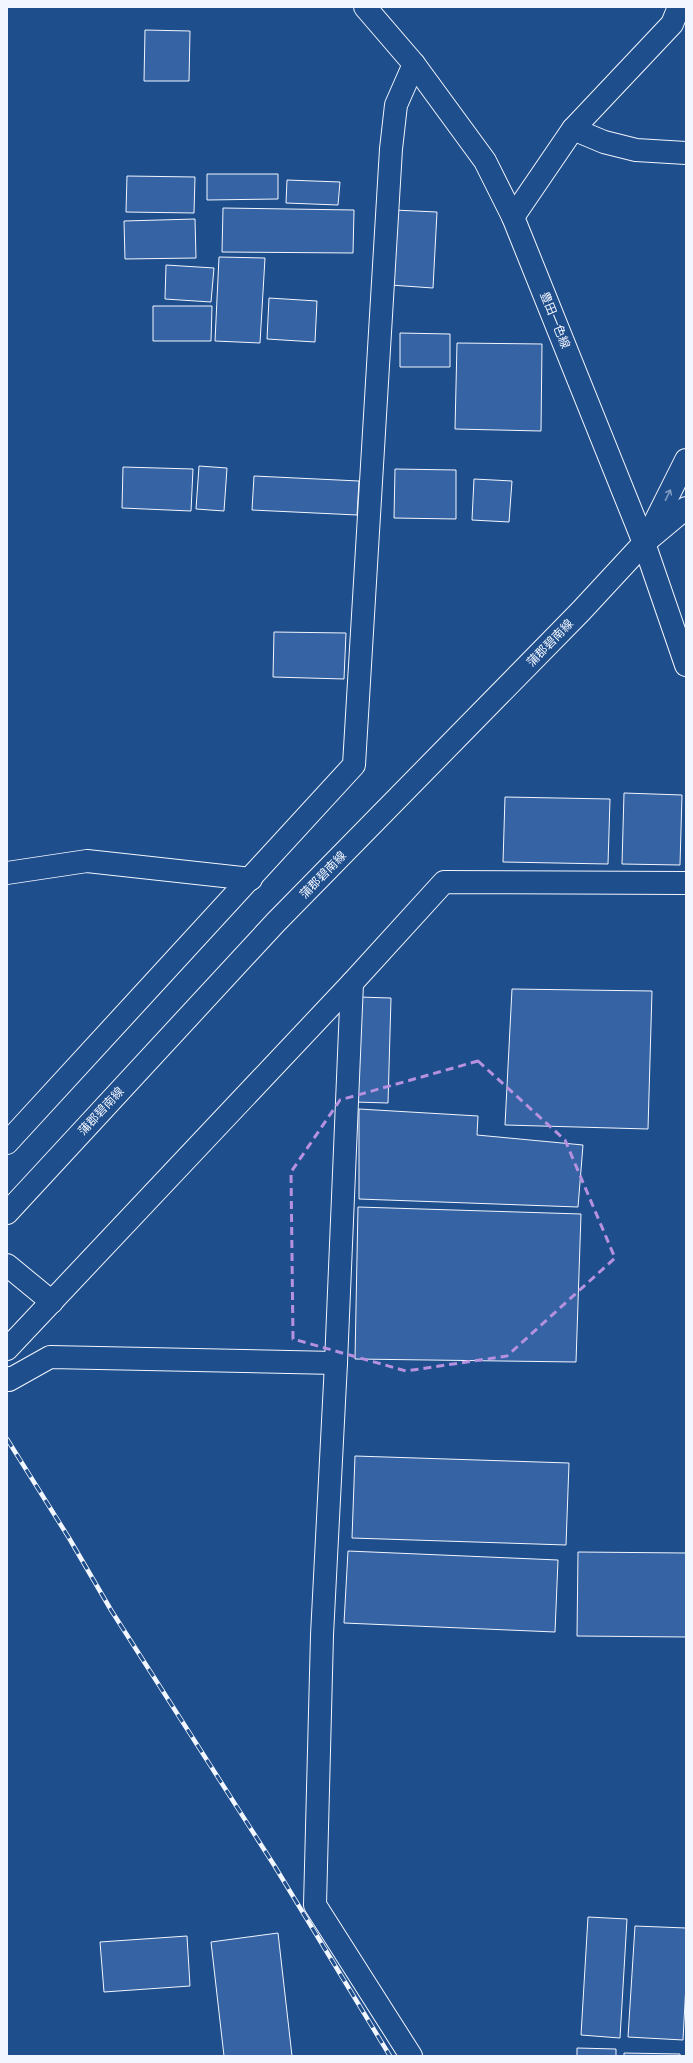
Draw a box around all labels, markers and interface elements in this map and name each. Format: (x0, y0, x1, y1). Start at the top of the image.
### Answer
street label: 豊田一色線 (537, 290, 573, 350)
one-way arrow (665, 489, 672, 501)
street label: 蒲郡碧南線 (524, 617, 576, 669)
street label: 蒲郡碧南線 (297, 849, 349, 901)
street label: 蒲郡碧南線 (75, 1084, 127, 1138)

